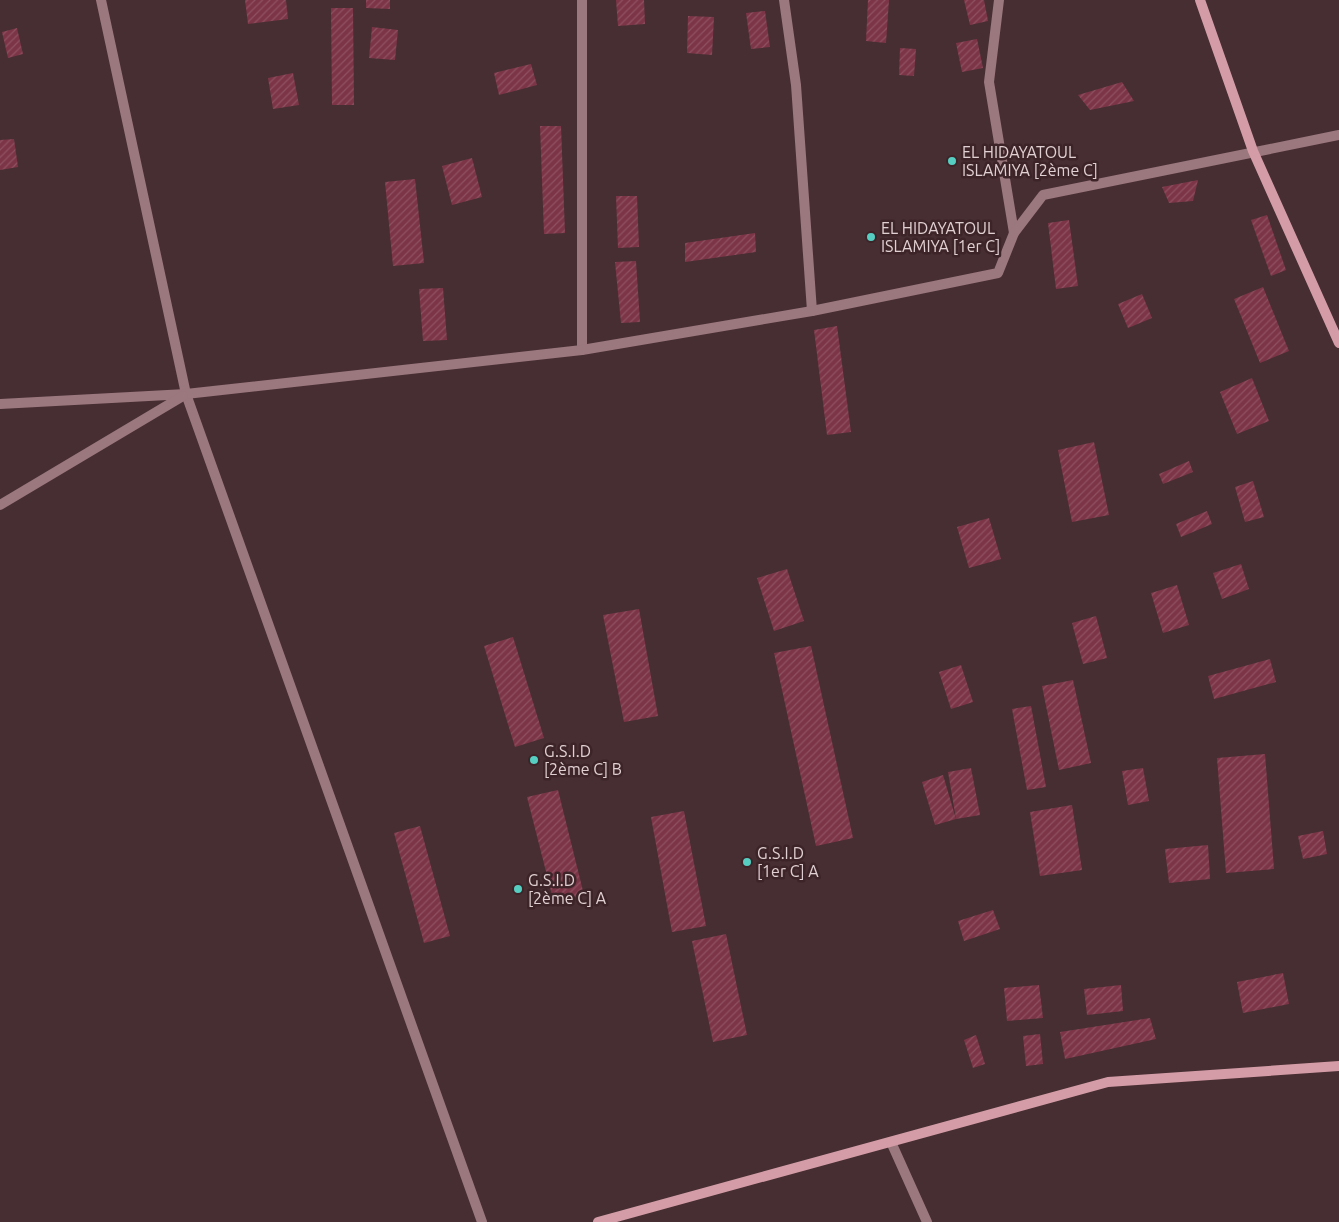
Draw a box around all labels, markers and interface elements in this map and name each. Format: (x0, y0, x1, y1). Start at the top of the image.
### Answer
place label: EL HIDAYATOUL ISLAMIYA [2ème C] (962, 143, 1098, 179)
marker: EL HIDAYATOUL ISLAMIYA [2ème C] (946, 155, 958, 167)
place label: EL HIDAYATOUL ISLAMIYA [1er C] (881, 219, 1000, 255)
marker: EL HIDAYATOUL ISLAMIYA [1er C] (865, 231, 877, 243)
place label: G.S.I.D [2ème C] B (544, 742, 622, 778)
marker: G.S.I.D [2ème C] B (528, 754, 540, 766)
place label: G.S.I.D [1er C] A (757, 844, 819, 880)
marker: G.S.I.D [1er C] A (741, 856, 753, 868)
place label: G.S.I.D [2ème C] A (528, 871, 607, 907)
marker: G.S.I.D [2ème C] A (512, 883, 524, 895)

